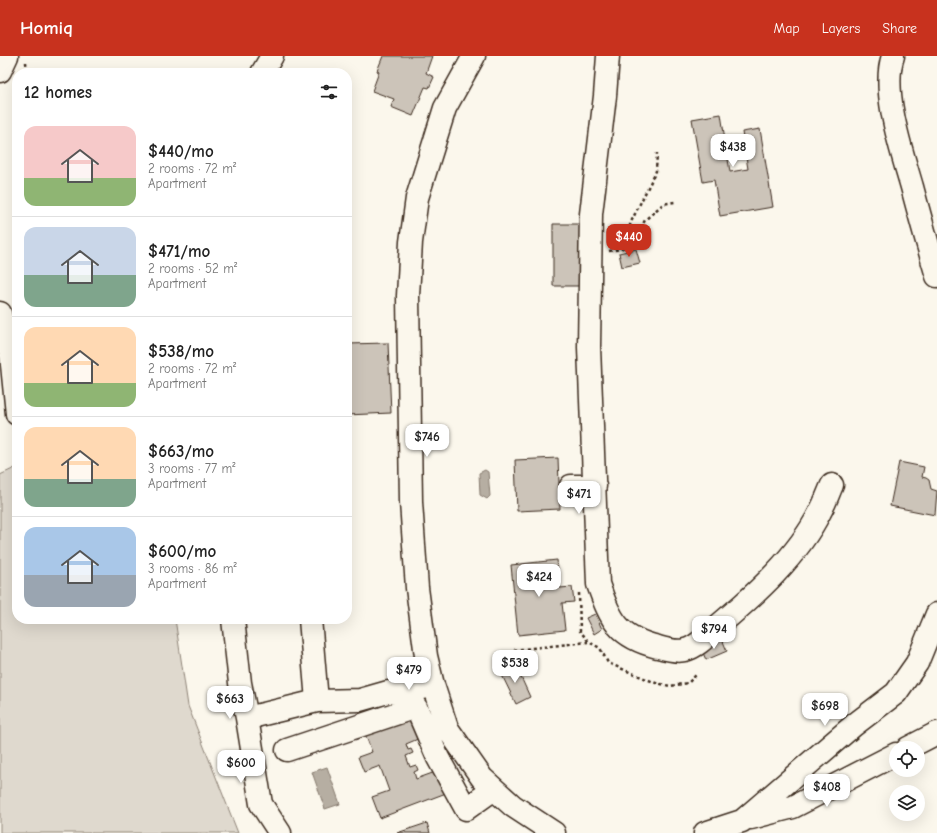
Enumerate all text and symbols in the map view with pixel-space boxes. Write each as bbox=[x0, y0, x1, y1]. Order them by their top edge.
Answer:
text: Homiq bbox=[20, 17, 73, 39]
text: Map bbox=[773, 20, 800, 37]
text: Layers bbox=[822, 20, 860, 37]
text: Share bbox=[882, 20, 917, 37]
icon: filters bbox=[318, 81, 340, 103]
text: 12 homes bbox=[24, 83, 92, 102]
pin: $438 bbox=[709, 134, 757, 168]
text: $438 bbox=[720, 139, 747, 154]
icon: home bbox=[56, 142, 104, 190]
text: $440/mo bbox=[148, 142, 214, 161]
text: 2 rooms · 72 m² bbox=[148, 161, 236, 176]
text: Apartment bbox=[148, 176, 206, 191]
pin: $440 bbox=[605, 224, 653, 258]
text: $440 bbox=[615, 229, 643, 244]
text: $471/mo bbox=[148, 242, 210, 261]
icon: home bbox=[56, 243, 104, 291]
text: 2 rooms · 52 m² bbox=[148, 261, 237, 276]
text: Apartment bbox=[148, 276, 206, 291]
text: $538/mo bbox=[148, 342, 214, 361]
icon: home bbox=[56, 343, 104, 391]
text: 2 rooms · 72 m² bbox=[148, 361, 236, 376]
text: Apartment bbox=[148, 376, 206, 391]
pin: $746 bbox=[403, 424, 451, 458]
text: $746 bbox=[414, 429, 440, 444]
text: $663/mo bbox=[148, 442, 214, 461]
icon: home bbox=[56, 443, 104, 491]
text: 3 rooms · 77 m² bbox=[148, 461, 235, 476]
text: Apartment bbox=[148, 476, 206, 491]
pin: $471 bbox=[555, 481, 603, 515]
text: $471 bbox=[567, 486, 591, 501]
text: $600/mo bbox=[148, 542, 216, 561]
icon: home bbox=[56, 543, 104, 591]
text: 3 rooms · 86 m² bbox=[148, 561, 237, 576]
pin: $424 bbox=[515, 564, 563, 598]
text: $424 bbox=[526, 569, 552, 584]
text: Apartment bbox=[148, 576, 206, 591]
pin: $794 bbox=[690, 616, 738, 650]
text: $794 bbox=[701, 621, 727, 636]
pin: $538 bbox=[491, 650, 539, 684]
text: $538 bbox=[501, 655, 529, 670]
pin: $479 bbox=[385, 657, 433, 691]
text: $479 bbox=[396, 662, 422, 677]
pin: $663 bbox=[206, 686, 254, 720]
text: $663 bbox=[216, 691, 244, 706]
pin: $698 bbox=[801, 693, 849, 727]
text: $698 bbox=[811, 698, 839, 713]
map controls bbox=[889, 741, 925, 821]
button: locate bbox=[889, 741, 925, 777]
pin: $600 bbox=[217, 750, 265, 784]
text: $600 bbox=[226, 755, 256, 770]
pin: $408 bbox=[803, 774, 851, 808]
text: $408 bbox=[813, 779, 841, 794]
button: layers bbox=[889, 785, 925, 821]

